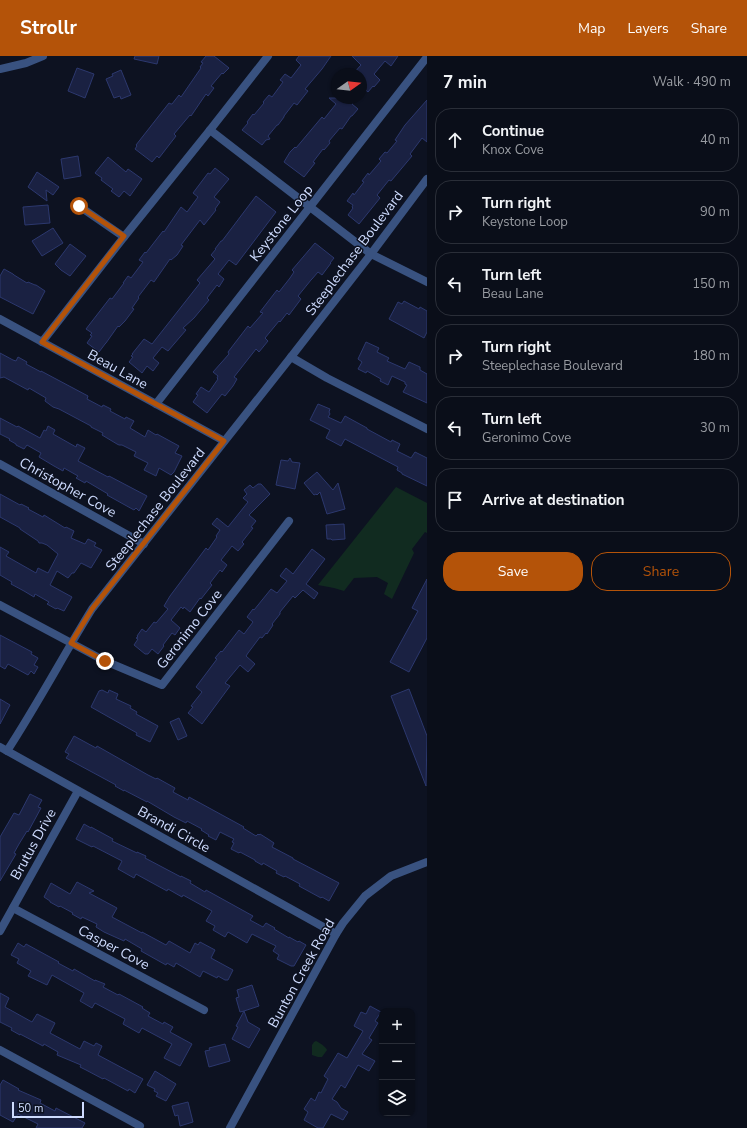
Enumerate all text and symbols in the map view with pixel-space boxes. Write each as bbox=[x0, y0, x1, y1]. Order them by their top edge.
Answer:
text: Strollr bbox=[20, 15, 77, 41]
text: Map bbox=[578, 19, 605, 38]
text: Layers bbox=[627, 19, 669, 38]
text: Share bbox=[691, 19, 727, 38]
north arrow bbox=[331, 68, 367, 104]
text: 7 min bbox=[443, 71, 487, 94]
text: Walk · 490 m bbox=[653, 73, 731, 91]
text: Continue bbox=[482, 121, 544, 141]
icon: ahead bbox=[444, 129, 466, 151]
text: 40 m bbox=[700, 131, 730, 149]
text: Knox Cove bbox=[482, 141, 544, 159]
street label: Keystone Loop bbox=[245, 181, 317, 266]
street label: Steeplechase Boulevard bbox=[301, 187, 408, 320]
text: Turn right bbox=[482, 193, 551, 213]
route start bbox=[70, 197, 88, 215]
icon: right bbox=[444, 201, 466, 223]
text: 90 m bbox=[700, 203, 730, 221]
text: Keystone Loop bbox=[482, 213, 568, 231]
text: Turn left bbox=[482, 265, 541, 285]
icon: left bbox=[444, 273, 466, 295]
text: 150 m bbox=[692, 275, 730, 293]
text: Beau Lane bbox=[482, 285, 543, 303]
text: Turn right bbox=[482, 337, 551, 357]
street label: Beau Lane bbox=[84, 345, 151, 394]
icon: right bbox=[444, 345, 466, 367]
text: 180 m bbox=[692, 347, 730, 365]
text: Steeplechase Boulevard bbox=[482, 357, 623, 375]
text: Turn left bbox=[482, 409, 541, 429]
icon: left bbox=[444, 417, 466, 439]
text: 30 m bbox=[700, 419, 730, 437]
text: Geronimo Cove bbox=[482, 429, 571, 447]
street label: Steeplechase Boulevard bbox=[101, 444, 210, 575]
street label: Christopher Cove bbox=[16, 453, 120, 522]
icon: arrive bbox=[444, 489, 466, 511]
text: Arrive at destination bbox=[482, 490, 625, 510]
button: Save bbox=[443, 552, 583, 591]
button: Share bbox=[591, 552, 731, 591]
street label: Geronimo Cove bbox=[152, 586, 226, 673]
route end bbox=[96, 652, 114, 670]
street label: Brandi Circle bbox=[134, 802, 214, 857]
street label: Brutus Drive bbox=[6, 805, 61, 883]
street label: Bunton Creek Road bbox=[264, 915, 339, 1031]
street label: Casper Cove bbox=[75, 921, 153, 974]
map controls bbox=[379, 1008, 415, 1116]
button: + bbox=[379, 1008, 415, 1044]
button: − bbox=[379, 1044, 415, 1080]
button: layers bbox=[379, 1080, 415, 1116]
scale bar bbox=[12, 1100, 84, 1119]
text: 50 m bbox=[18, 1101, 43, 1116]

